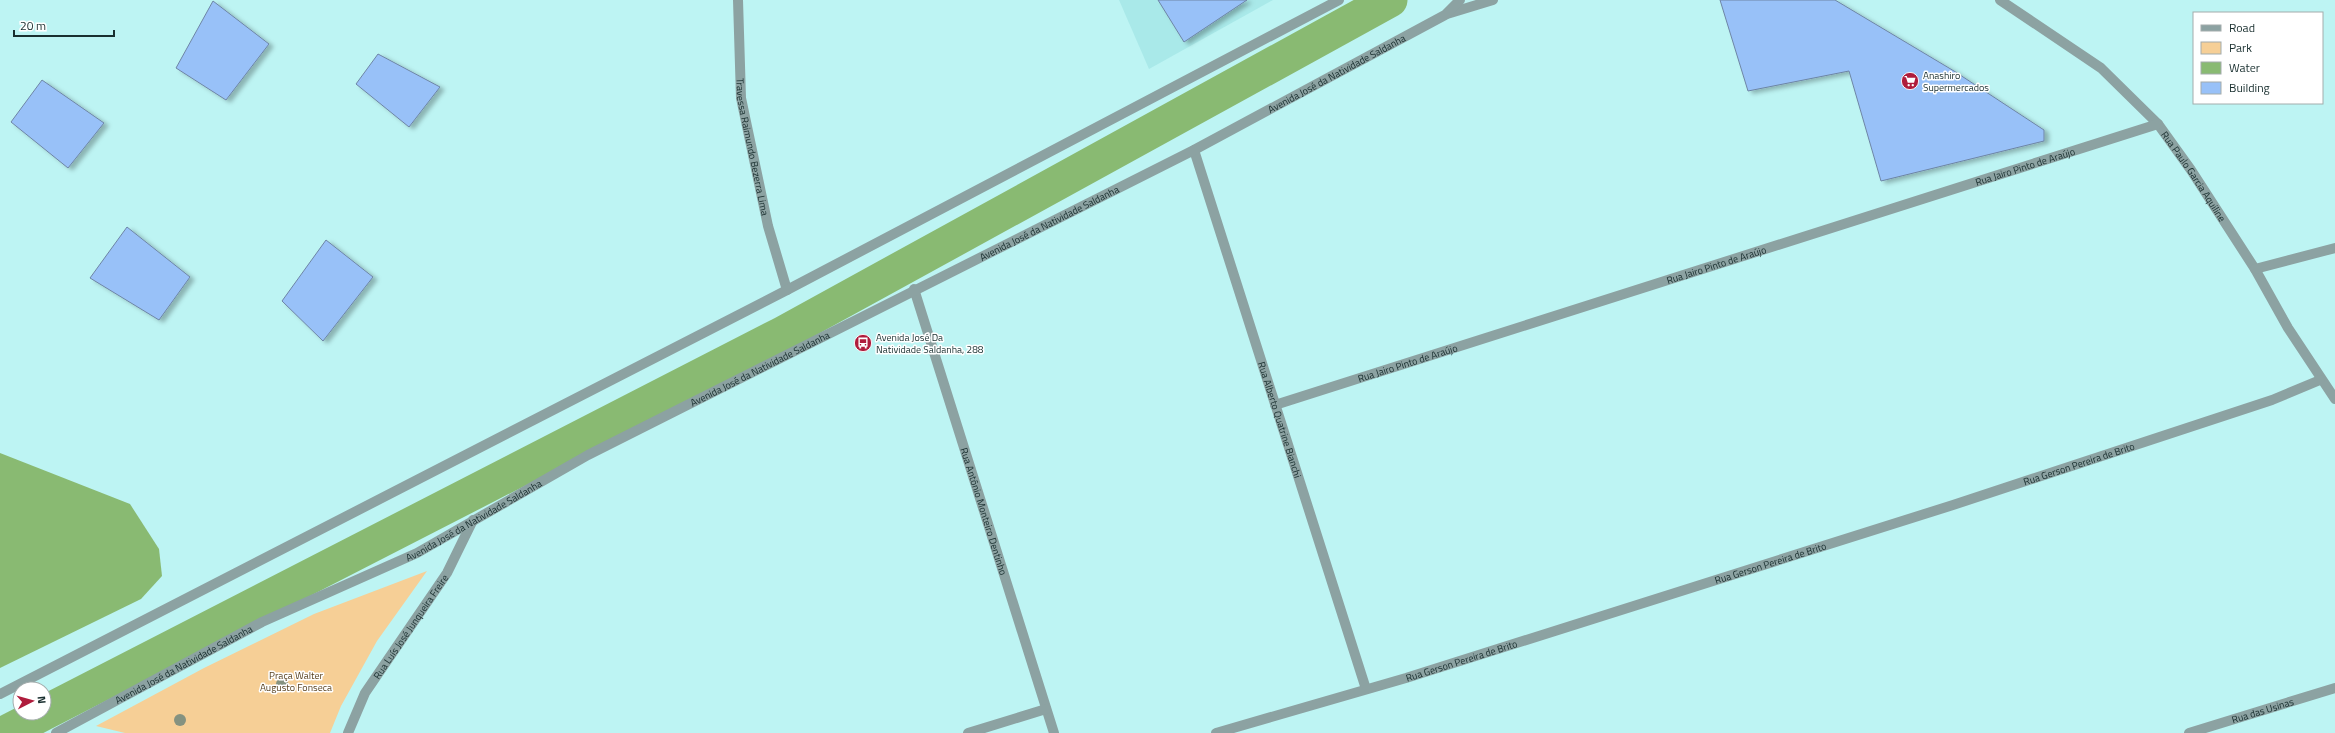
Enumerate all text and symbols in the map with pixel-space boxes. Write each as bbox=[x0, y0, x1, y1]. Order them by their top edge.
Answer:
scale bar bbox=[14, 12, 114, 38]
legend bbox=[2193, 12, 2323, 104]
text: 20 m bbox=[20, 16, 46, 35]
text: Road bbox=[2229, 18, 2255, 37]
street label: Avenida José da Natividade Saldanha bbox=[1265, 31, 1408, 117]
text: Park bbox=[2229, 38, 2252, 57]
text: Water bbox=[2229, 58, 2260, 77]
place label: Anashiro Supermercados bbox=[1923, 68, 1989, 95]
supermarket icon: Anashiro Supermercados bbox=[1900, 71, 1920, 91]
street label: Travessa Raimundo Bezerra Lima bbox=[732, 78, 773, 217]
text: Building bbox=[2229, 78, 2270, 97]
street label: Rua Paulo Garcia Aquiline bbox=[2157, 128, 2229, 225]
street label: Rua Jairo Pinto de Araújo bbox=[1973, 144, 2077, 190]
street label: Avenida José da Natividade Saldanha bbox=[977, 182, 1122, 265]
street label: Rua Jairo Pinto de Araújo bbox=[1665, 242, 1768, 288]
street label: Avenida José da Natividade Saldanha bbox=[688, 328, 832, 410]
place label: Avenida José Da Natividade Saldanha, 288 bbox=[876, 330, 984, 357]
bus stop icon: Avenida José Da Natividade Saldanha, 288 bbox=[853, 333, 873, 353]
street label: Rua Jairo Pinto de Araújo bbox=[1356, 340, 1459, 386]
street label: Rua Alberto Quatrine Bianchi bbox=[1254, 360, 1305, 480]
street label: Rua Gerson Pereira de Brito bbox=[2021, 439, 2137, 489]
street label: Rua Antônio Monteiro Dentinho bbox=[956, 446, 1011, 577]
street label: Avenida José da Natividade Saldanha bbox=[403, 476, 545, 565]
street label: Rua Gerson Pereira de Brito bbox=[1713, 539, 1828, 588]
street label: Rua Luís José Junqueira Freire bbox=[370, 571, 452, 682]
street label: Avenida José da Natividade Saldanha bbox=[112, 621, 255, 708]
street label: Rua Gerson Pereira de Brito bbox=[1404, 636, 1519, 686]
park label: Praça Walter Augusto Fonseca bbox=[260, 668, 332, 695]
north arrow bbox=[12, 681, 52, 721]
street label: Rua das Usinas bbox=[2230, 694, 2296, 727]
text: N bbox=[34, 695, 50, 705]

